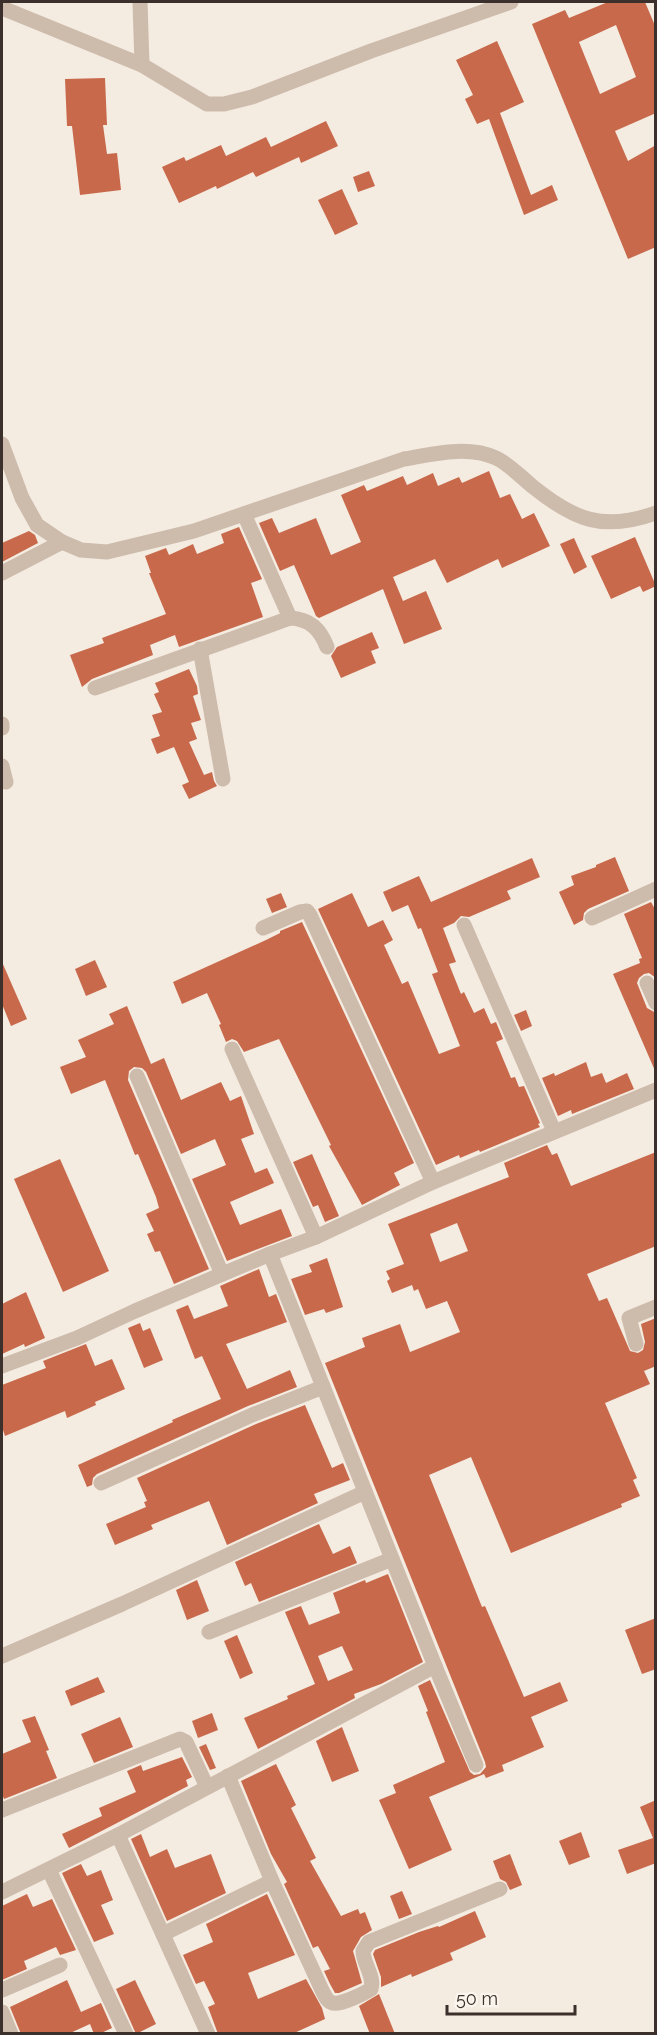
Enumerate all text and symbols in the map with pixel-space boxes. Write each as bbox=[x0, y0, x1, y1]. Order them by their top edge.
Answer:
scale bar bbox=[447, 1978, 574, 2016]
text: 50 m bbox=[456, 1988, 498, 2009]

